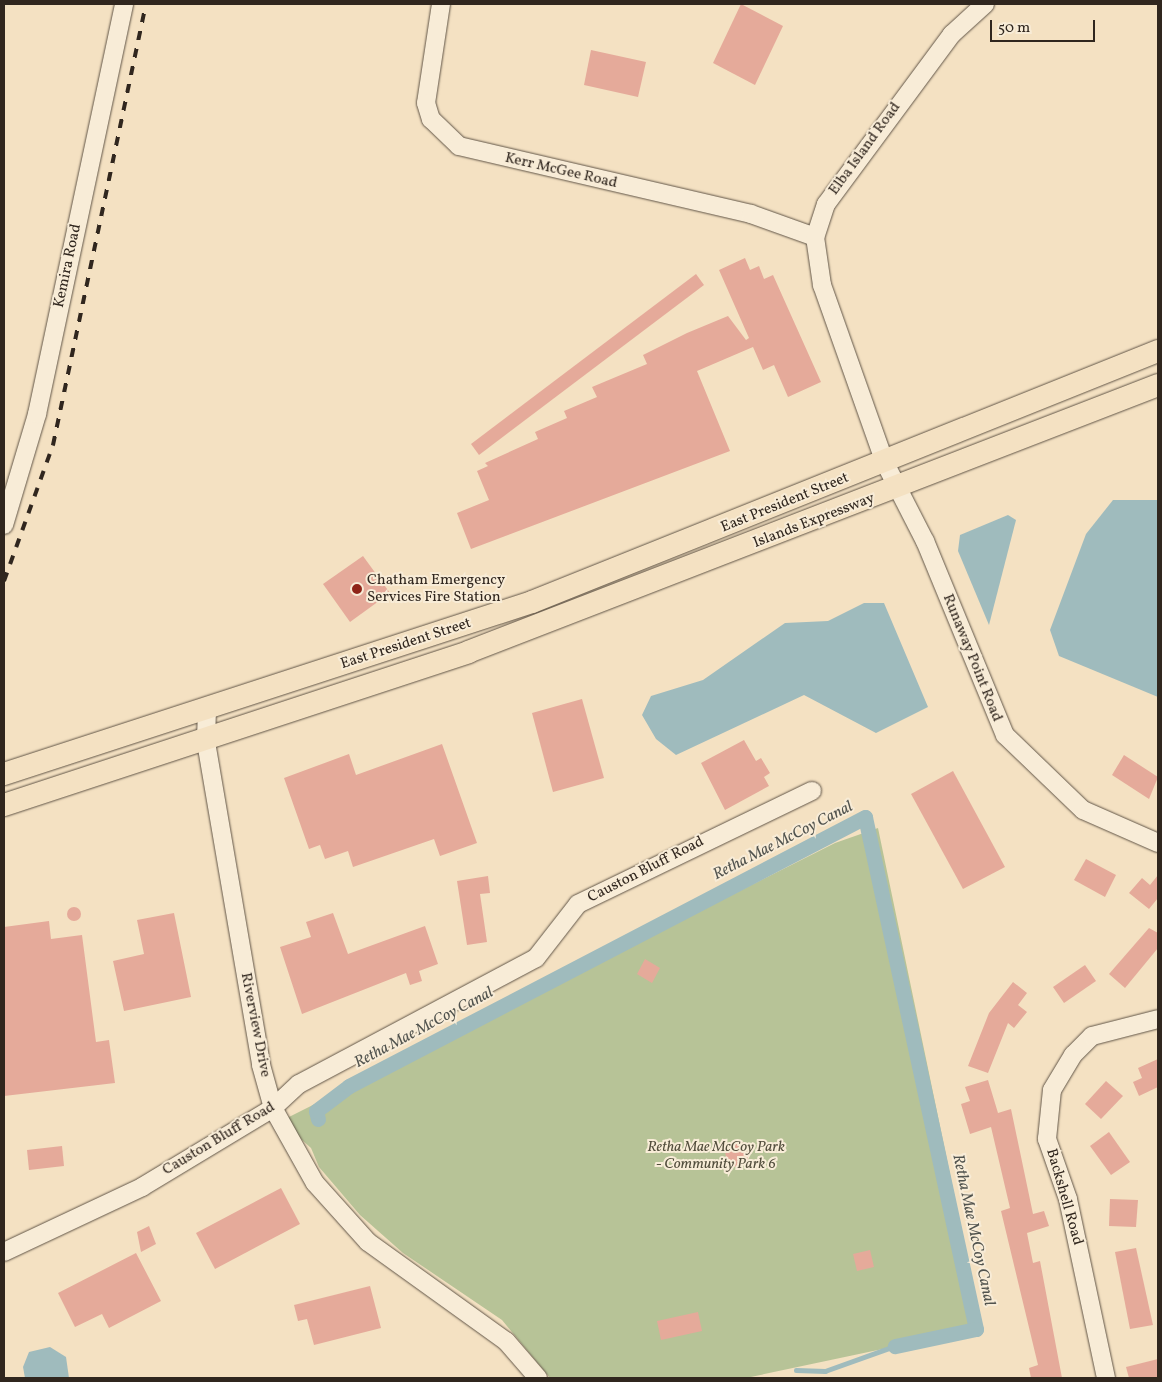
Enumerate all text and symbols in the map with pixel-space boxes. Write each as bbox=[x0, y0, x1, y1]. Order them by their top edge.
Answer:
scale bar bbox=[992, 10, 1097, 42]
text: 50 m bbox=[998, 18, 1030, 39]
street label: Elba Island Road bbox=[825, 99, 905, 199]
street label: Kerr McGee Road bbox=[503, 149, 619, 193]
street label: Kemira Road bbox=[50, 223, 86, 309]
street label: East President Street bbox=[718, 469, 852, 537]
street label: Islands Expressway bbox=[751, 490, 877, 552]
place label: Chatham Emergency Services Fire Station bbox=[367, 571, 505, 606]
marker: Chatham Emergency Services Fire Station bbox=[351, 583, 363, 595]
street label: Runaway Point Road bbox=[938, 591, 1006, 725]
street label: East President Street bbox=[338, 614, 474, 674]
water label: Retha Mae McCoy Canal bbox=[710, 797, 856, 885]
street label: Causton Bluff Road bbox=[586, 833, 706, 907]
street label: Riverview Drive bbox=[236, 971, 274, 1079]
water label: Retha Mae McCoy Canal bbox=[351, 983, 497, 1073]
street label: Causton Bluff Road bbox=[160, 1099, 278, 1179]
park label: Retha Mae McCoy Park - Community Park 6 bbox=[647, 1138, 785, 1173]
street label: Backshell Road bbox=[1042, 1147, 1086, 1247]
water label: Retha Mae McCoy Canal bbox=[948, 1152, 998, 1308]

